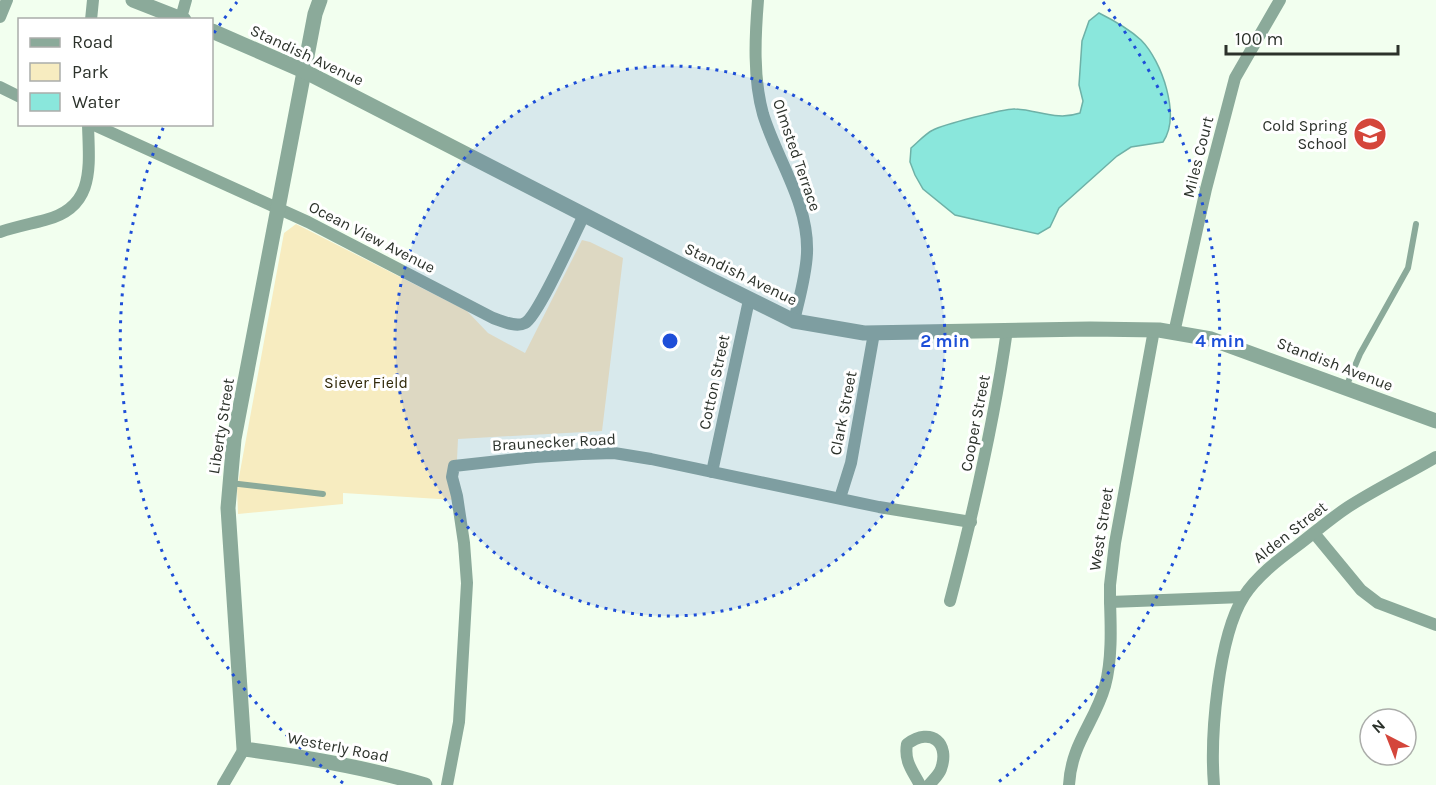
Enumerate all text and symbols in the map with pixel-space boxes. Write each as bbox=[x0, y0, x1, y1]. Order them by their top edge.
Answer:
legend bbox=[18, 18, 213, 126]
scale bar bbox=[1226, 18, 1398, 56]
street label: Standish Avenue bbox=[247, 20, 367, 90]
text: 100 m bbox=[1235, 28, 1283, 50]
text: Road bbox=[72, 31, 113, 53]
text: Park bbox=[72, 61, 109, 83]
text: Water bbox=[72, 91, 120, 113]
street label: Olmsted Terrace bbox=[769, 96, 825, 214]
street label: Miles Court bbox=[1179, 114, 1217, 200]
place label: Cold Spring School bbox=[1262, 116, 1347, 153]
school or university icon: Cold Spring School bbox=[1352, 116, 1388, 152]
street label: Ocean View Avenue bbox=[306, 197, 438, 277]
street label: Standish Avenue bbox=[682, 239, 800, 309]
text: 2 min bbox=[920, 330, 970, 352]
text: 4 min bbox=[1195, 330, 1245, 352]
centre of rings bbox=[660, 331, 680, 351]
street label: Cotton Street bbox=[695, 333, 733, 431]
street label: Standish Avenue bbox=[1274, 333, 1396, 395]
street label: Clark Street bbox=[826, 369, 860, 457]
park label: Siever Field bbox=[324, 373, 408, 392]
street label: Cooper Street bbox=[956, 373, 994, 473]
street label: Liberty Street bbox=[204, 377, 238, 475]
street label: Braunecker Road bbox=[492, 429, 616, 455]
street label: West Street bbox=[1085, 486, 1117, 572]
street label: Alden Street bbox=[1249, 497, 1331, 567]
north arrow bbox=[1358, 707, 1418, 767]
text: N bbox=[1368, 715, 1389, 737]
street label: Westerly Road bbox=[286, 728, 390, 766]

